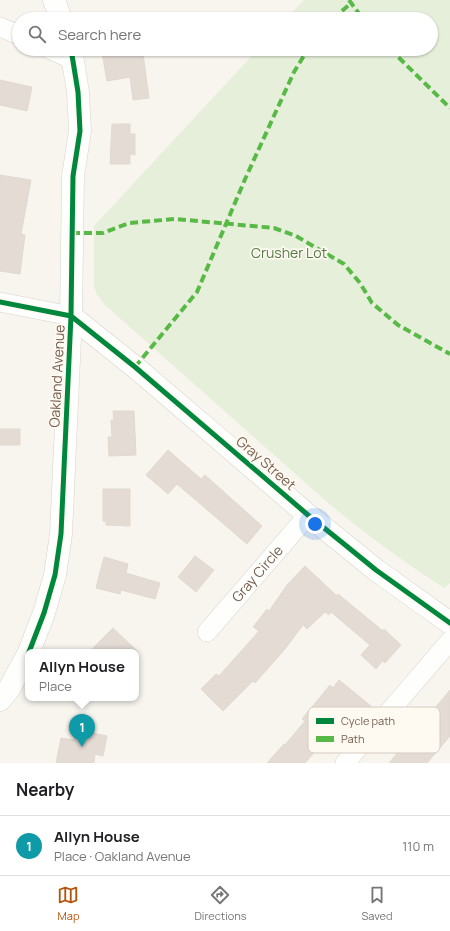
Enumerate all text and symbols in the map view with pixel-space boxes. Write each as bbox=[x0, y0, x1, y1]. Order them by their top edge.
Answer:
search box bbox=[12, 12, 438, 56]
icon: search bbox=[26, 23, 48, 45]
text: Search here bbox=[58, 24, 141, 45]
park label: Crusher Lot bbox=[251, 243, 327, 262]
street label: Oakland Avenue bbox=[44, 324, 69, 428]
street label: Gray Street bbox=[232, 431, 301, 494]
your location bbox=[305, 514, 325, 534]
street label: Gray Circle bbox=[227, 541, 287, 606]
popup bbox=[25, 649, 139, 701]
text: Allyn House bbox=[39, 656, 125, 677]
text: Place bbox=[39, 677, 72, 695]
legend bbox=[308, 707, 440, 753]
text: Cycle path bbox=[341, 713, 395, 728]
pin: 1 bbox=[69, 714, 95, 747]
text: Path bbox=[341, 731, 364, 746]
text: Nearby bbox=[16, 778, 74, 801]
text: Allyn House bbox=[54, 826, 140, 847]
text: 1 bbox=[26, 837, 32, 855]
text: 110 m bbox=[402, 837, 434, 855]
text: Place · Oakland Avenue bbox=[54, 847, 191, 865]
tab: Map bbox=[57, 884, 79, 923]
tab: Directions bbox=[194, 884, 247, 923]
tab: Saved bbox=[362, 884, 393, 923]

